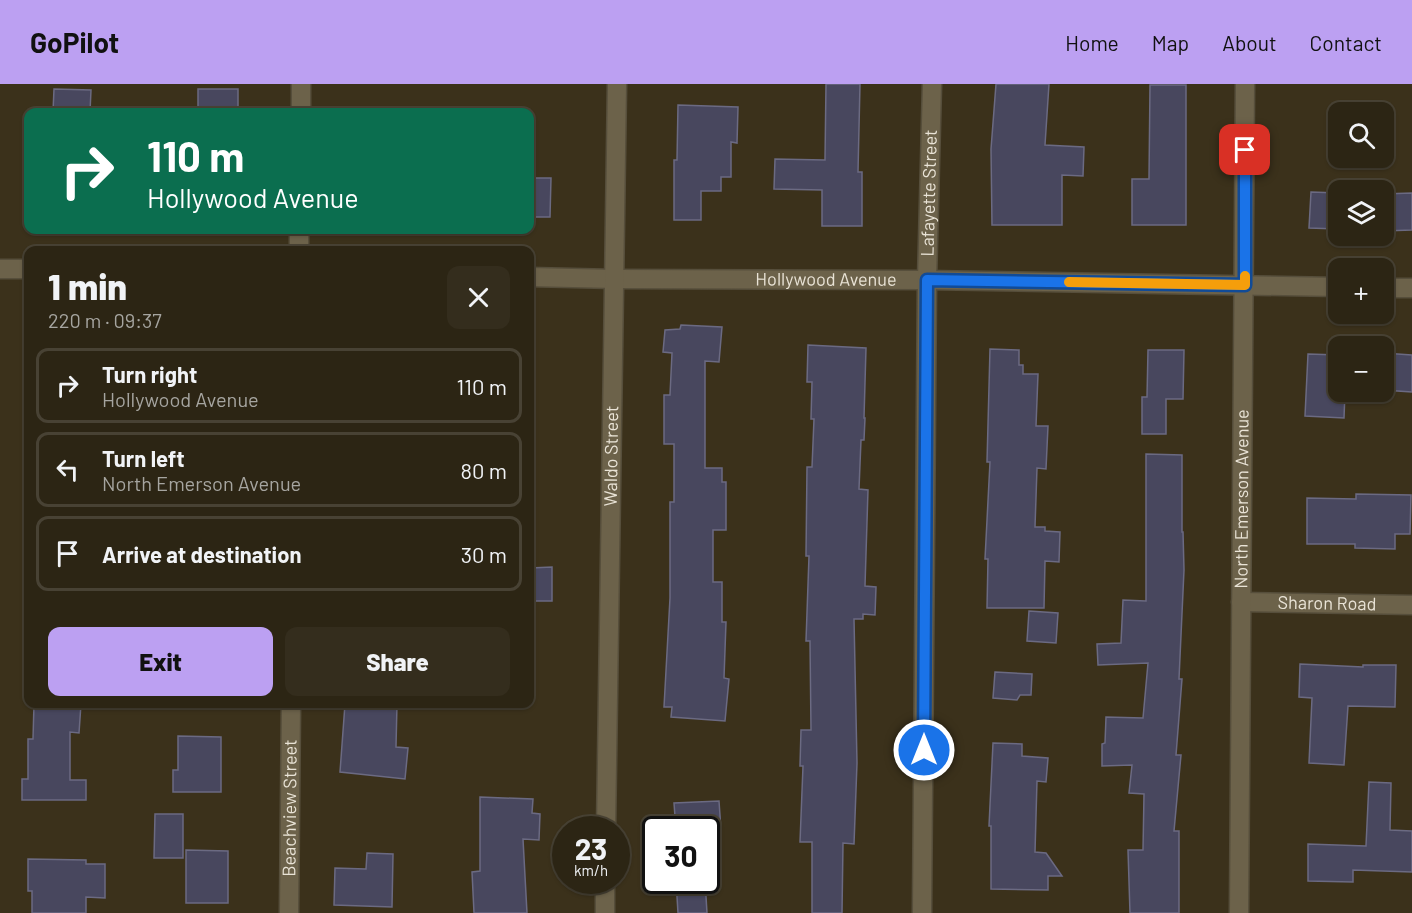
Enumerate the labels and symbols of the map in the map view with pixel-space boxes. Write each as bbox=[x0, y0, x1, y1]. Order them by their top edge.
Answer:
pin bbox=[1219, 124, 1270, 175]
street label: Lafayette Street bbox=[916, 129, 941, 257]
street label: Hollywood Avenue bbox=[755, 267, 897, 290]
street label: Waldo Street bbox=[599, 406, 622, 507]
street label: North Emerson Avenue bbox=[1229, 409, 1253, 589]
street label: Sharon Road bbox=[1277, 591, 1377, 614]
position arrow bbox=[892, 718, 956, 782]
street label: Beachview Street bbox=[277, 739, 301, 877]
speed limit sign: 30 bbox=[642, 816, 720, 894]

